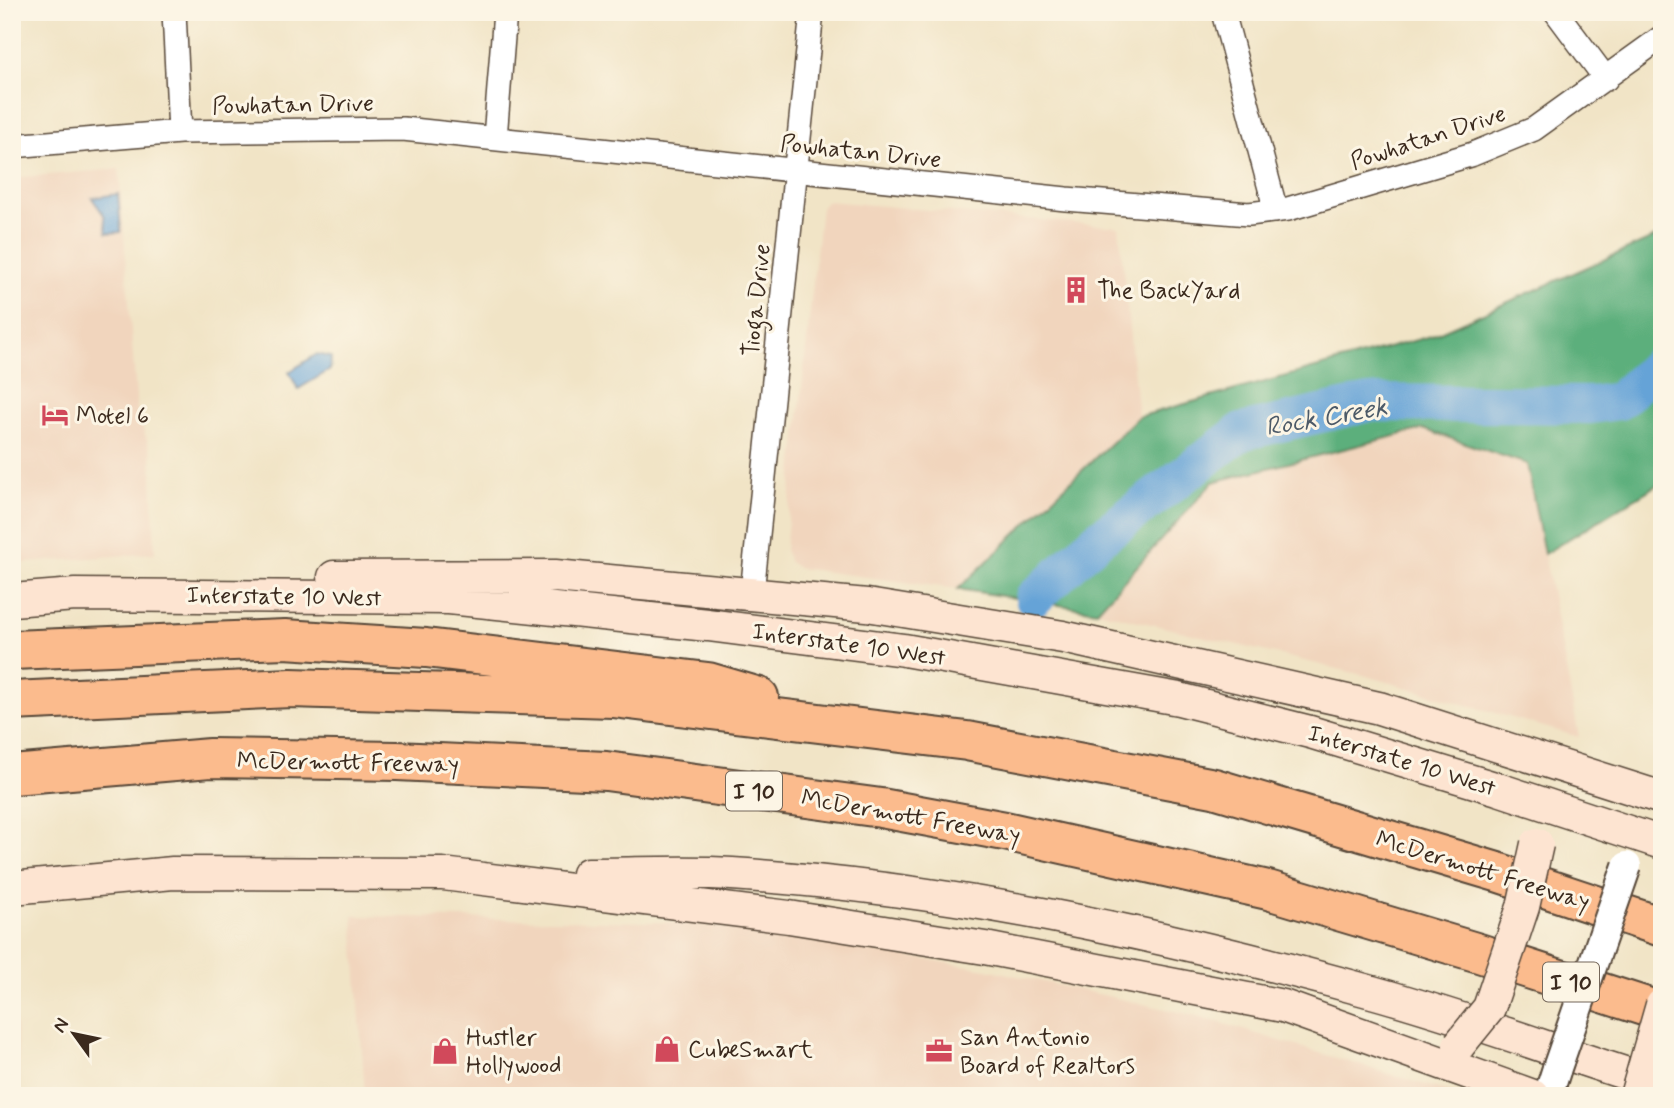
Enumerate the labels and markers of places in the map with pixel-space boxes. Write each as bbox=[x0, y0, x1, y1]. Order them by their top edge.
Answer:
building icon: The BackYard bbox=[1061, 275, 1091, 305]
place label: The BackYard bbox=[1097, 276, 1240, 307]
hotel icon: Motel 6 bbox=[40, 400, 70, 430]
place label: Motel 6 bbox=[76, 401, 149, 432]
place label: Hustler Hollywood bbox=[466, 1023, 561, 1082]
place label: San Antonio Board of Realtors bbox=[960, 1023, 1135, 1082]
shop icon: CubeSmart bbox=[652, 1034, 682, 1064]
place label: CubeSmart bbox=[688, 1035, 813, 1066]
shop icon: Hustler Hollywood bbox=[430, 1036, 460, 1066]
office icon: San Antonio Board of Realtors bbox=[924, 1036, 954, 1066]

